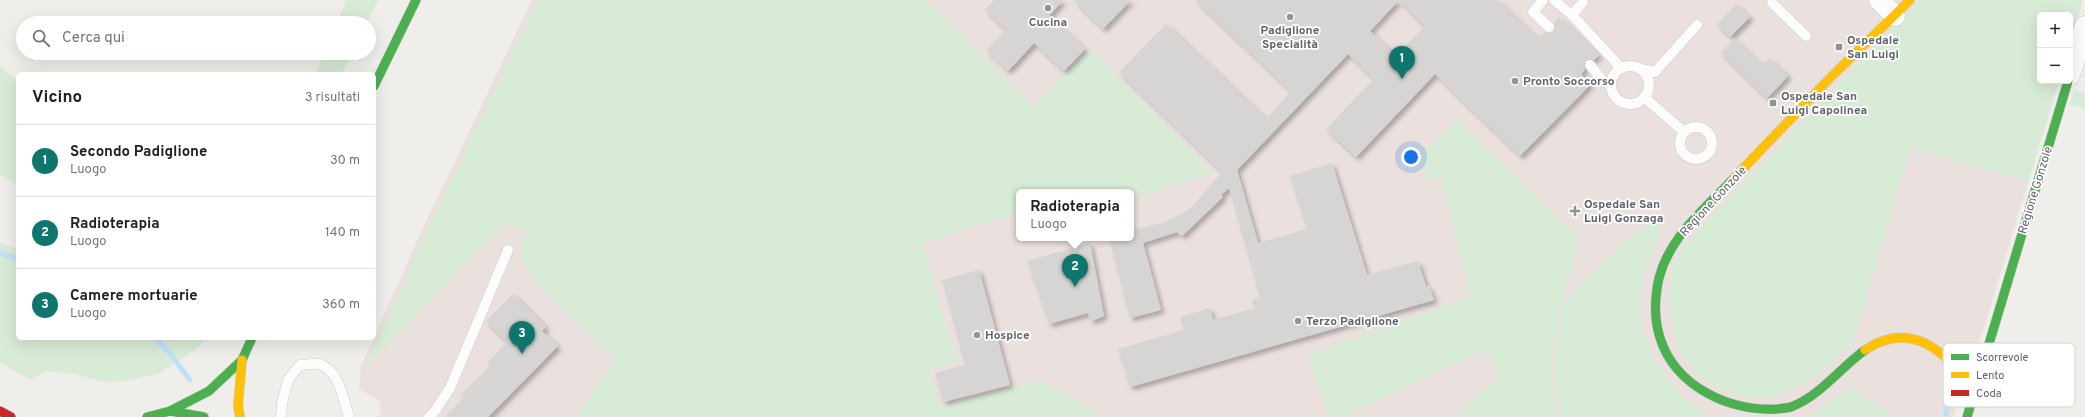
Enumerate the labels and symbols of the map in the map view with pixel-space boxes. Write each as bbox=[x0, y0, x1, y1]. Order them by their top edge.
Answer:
marker: Cucina bbox=[1043, 3, 1053, 13]
marker: Padiglione Specialità bbox=[1285, 12, 1295, 22]
place label: Cucina bbox=[1029, 15, 1067, 31]
place label: Padiglione Specialità bbox=[1261, 23, 1320, 53]
place label: Ospedale San Luigi bbox=[1847, 33, 1899, 63]
marker: Ospedale San Luigi bbox=[1834, 42, 1844, 52]
pin: 1 bbox=[1389, 46, 1415, 79]
place label: Pronto Soccorso bbox=[1523, 74, 1615, 90]
marker: Pronto Soccorso bbox=[1510, 76, 1520, 86]
place label: Ospedale San Luigi Capolinea bbox=[1781, 89, 1867, 119]
marker: Ospedale San Luigi Capolinea bbox=[1768, 98, 1778, 108]
street label: Regione Gonzole bbox=[2015, 144, 2057, 236]
your location bbox=[1401, 147, 1421, 167]
street label: Regione Gonzole bbox=[1677, 163, 1751, 240]
place label: Ospedale San Luigi Gonzaga bbox=[1584, 197, 1663, 227]
marker: Ospedale San Luigi Gonzaga bbox=[1569, 205, 1581, 217]
pin: 2 bbox=[1062, 254, 1088, 287]
place label: Terzo Padiglione bbox=[1306, 314, 1399, 330]
marker: Terzo Padiglione bbox=[1293, 316, 1303, 326]
pin: 3 bbox=[509, 321, 535, 354]
place label: Hospice bbox=[985, 328, 1030, 344]
marker: Hospice bbox=[972, 330, 982, 340]
legend bbox=[1943, 343, 2075, 407]
text: Scorrevole bbox=[1976, 351, 2029, 365]
text: Lento bbox=[1976, 369, 2004, 383]
text: Coda bbox=[1976, 387, 2002, 401]

